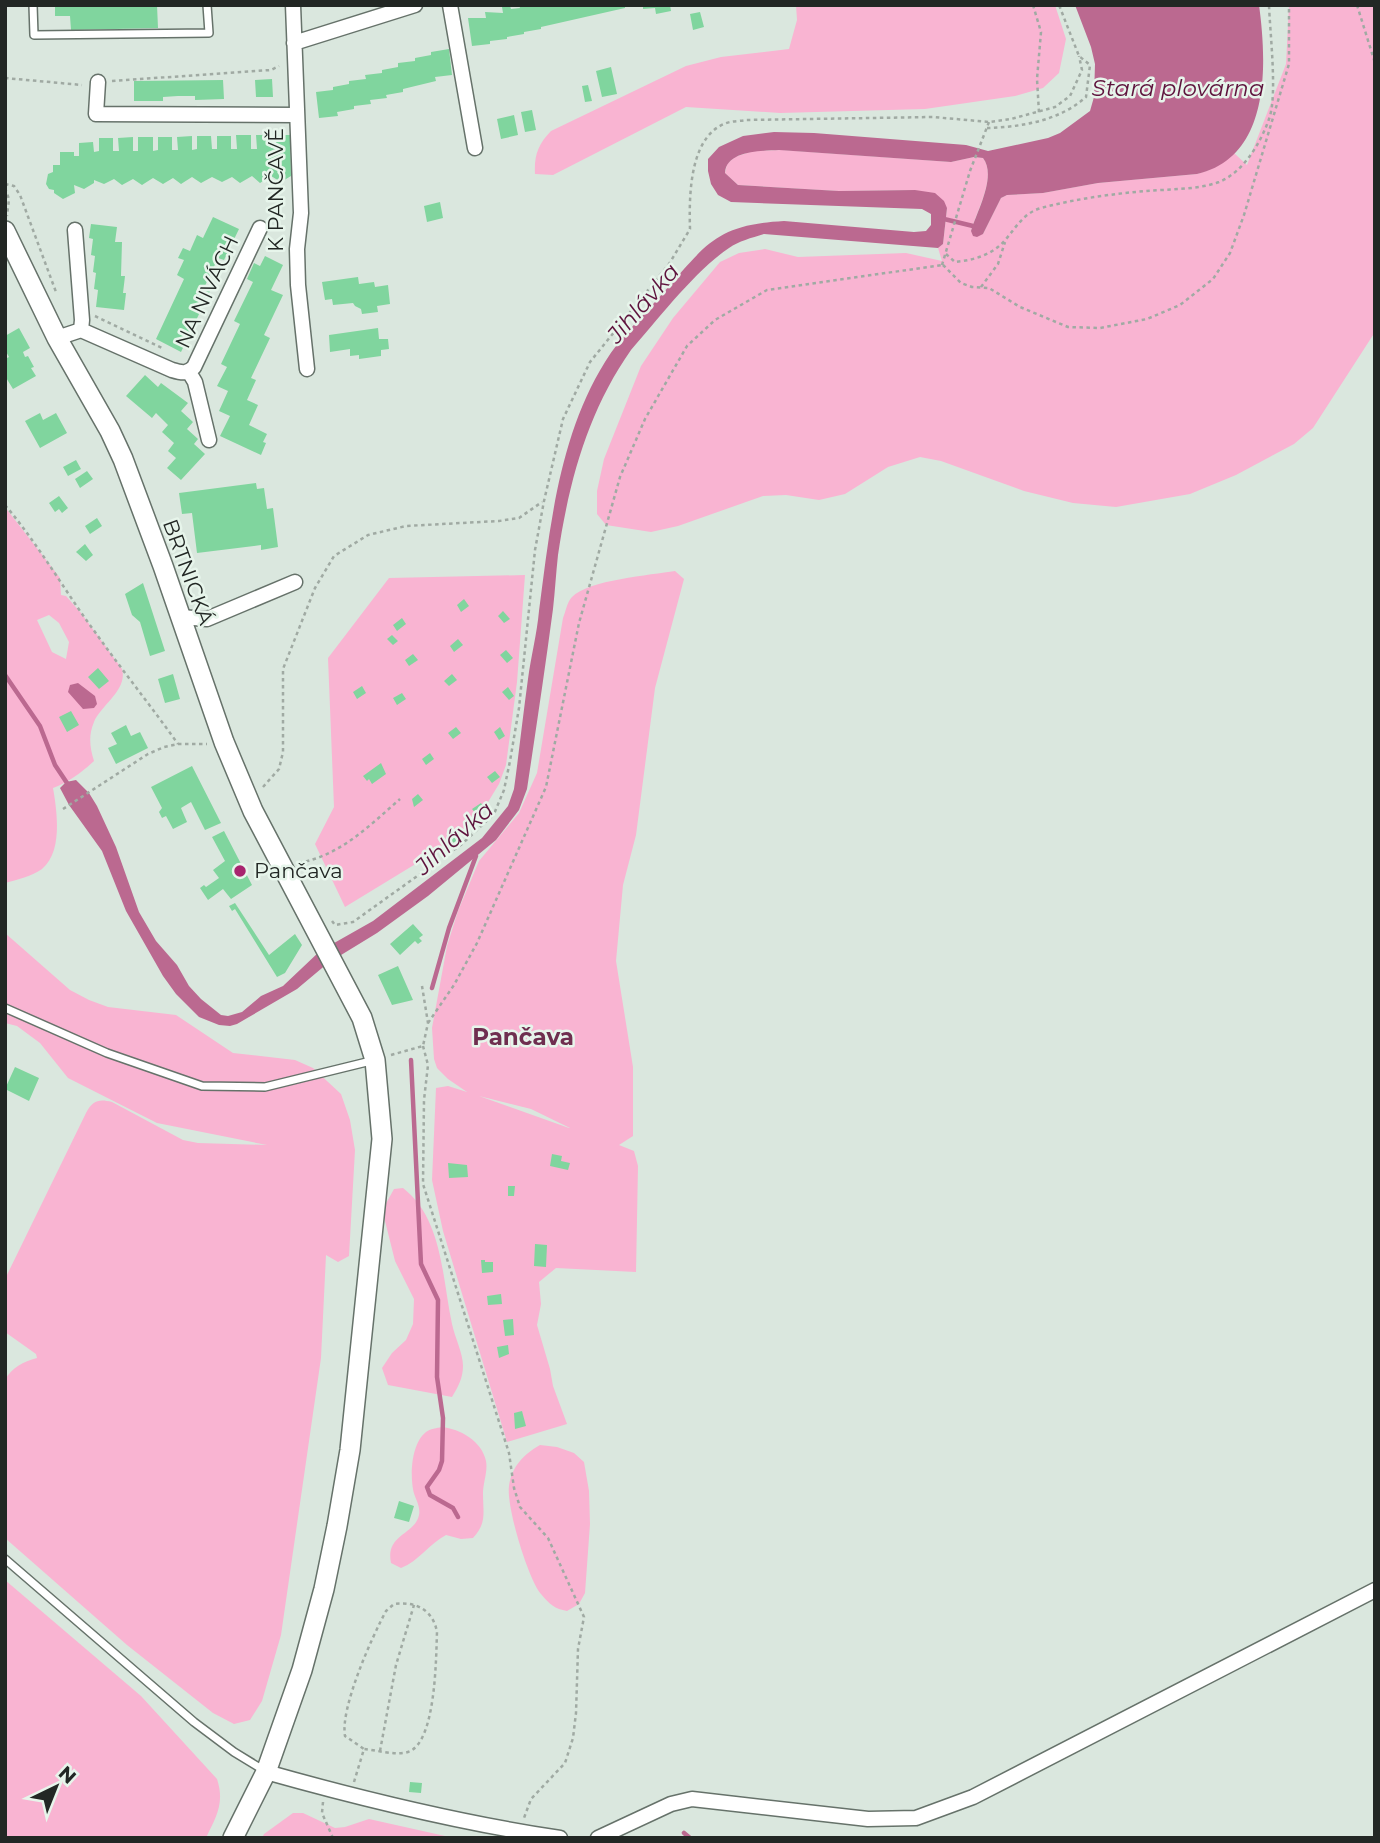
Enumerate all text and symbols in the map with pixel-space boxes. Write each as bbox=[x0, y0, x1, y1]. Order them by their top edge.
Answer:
water label: Stará plovárna bbox=[1092, 74, 1264, 102]
street label: K PANČAVĚ bbox=[263, 128, 288, 252]
street label: NA NIVÁCH bbox=[170, 231, 244, 352]
water label: Jihlávka bbox=[600, 258, 685, 349]
street label: BRTNICKÁ bbox=[158, 516, 219, 629]
water label: Jihlávka bbox=[408, 795, 499, 881]
place label: Pančava bbox=[254, 858, 343, 883]
marker: Pančava bbox=[232, 863, 248, 879]
district label: Pančava bbox=[472, 1023, 574, 1051]
north arrow bbox=[21, 1752, 91, 1822]
text: N bbox=[54, 1761, 81, 1789]

